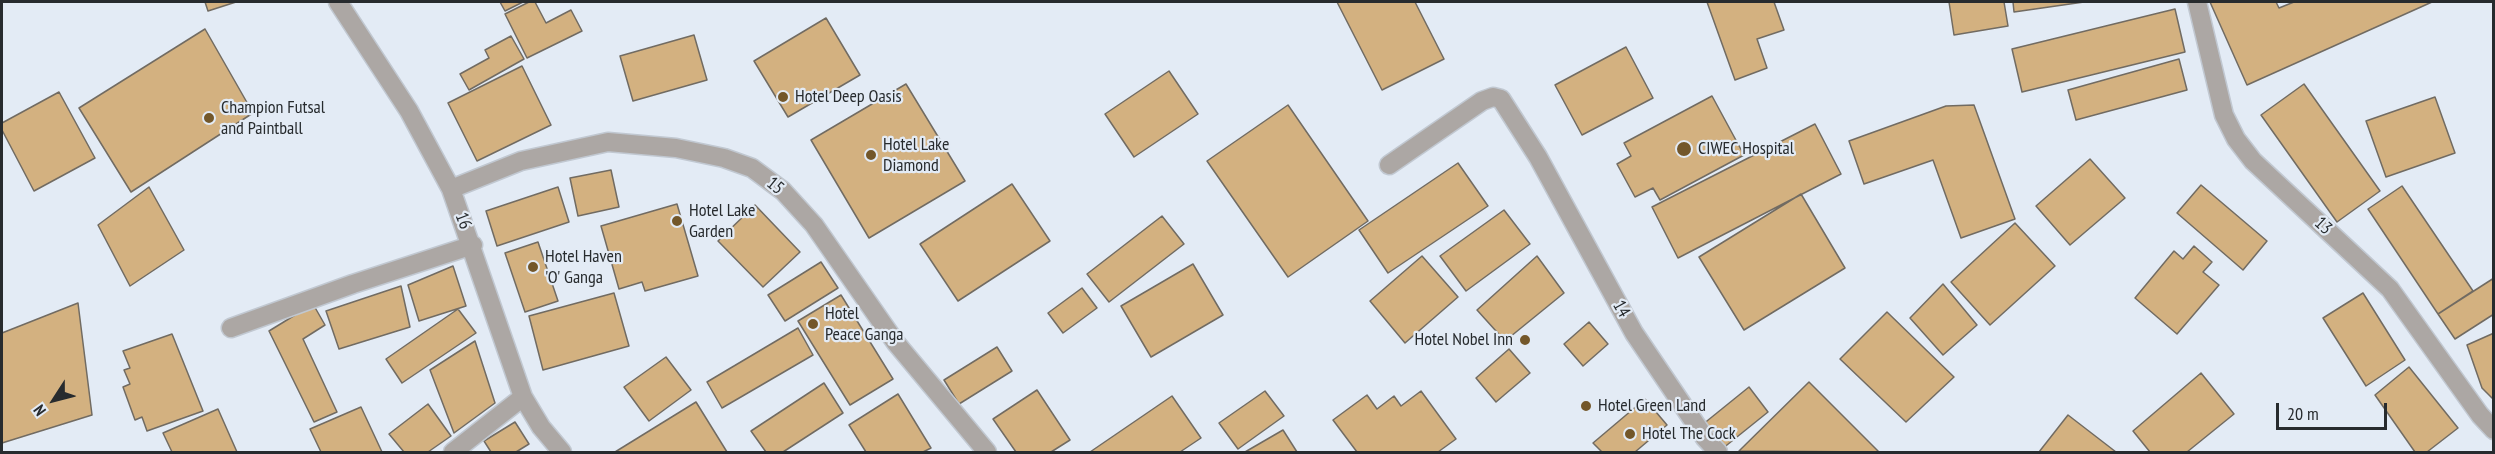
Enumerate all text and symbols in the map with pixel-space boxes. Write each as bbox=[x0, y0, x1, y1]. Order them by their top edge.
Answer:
place label: Hotel Deep Oasis bbox=[795, 86, 902, 108]
marker: Hotel Deep Oasis bbox=[776, 90, 790, 104]
place label: Champion Futsal and Paintball bbox=[221, 97, 325, 140]
marker: Champion Futsal and Paintball bbox=[202, 111, 216, 125]
place label: Hotel Lake Diamond bbox=[883, 134, 949, 176]
place label: CIWEC Hospital bbox=[1698, 138, 1794, 160]
marker: CIWEC Hospital bbox=[1675, 140, 1693, 158]
marker: Hotel Lake Diamond bbox=[864, 148, 878, 162]
street label: 15 bbox=[762, 173, 788, 199]
place label: Hotel Lake Garden bbox=[689, 200, 755, 242]
street label: 16 bbox=[450, 210, 476, 232]
street label: 13 bbox=[2310, 213, 2336, 239]
marker: Hotel Lake Garden bbox=[670, 214, 684, 228]
place label: Hotel Haven 'O' Ganga bbox=[545, 246, 622, 288]
marker: Hotel Haven 'O' Ganga bbox=[526, 260, 540, 274]
street label: 14 bbox=[1608, 297, 1634, 321]
place label: Hotel Peace Ganga bbox=[825, 303, 904, 346]
marker: Hotel Peace Ganga bbox=[806, 317, 820, 331]
place label: Hotel Nobel Inn bbox=[1415, 329, 1513, 351]
marker: Hotel Nobel Inn bbox=[1518, 333, 1532, 347]
north arrow bbox=[24, 370, 84, 430]
scale bar bbox=[2279, 391, 2390, 429]
place label: Hotel Green Land bbox=[1598, 395, 1706, 417]
marker: Hotel Green Land bbox=[1579, 399, 1593, 413]
text: N bbox=[29, 401, 50, 420]
text: 20 m bbox=[2287, 402, 2319, 425]
place label: Hotel The Cock bbox=[1642, 423, 1736, 445]
marker: Hotel The Cock bbox=[1623, 427, 1637, 441]

